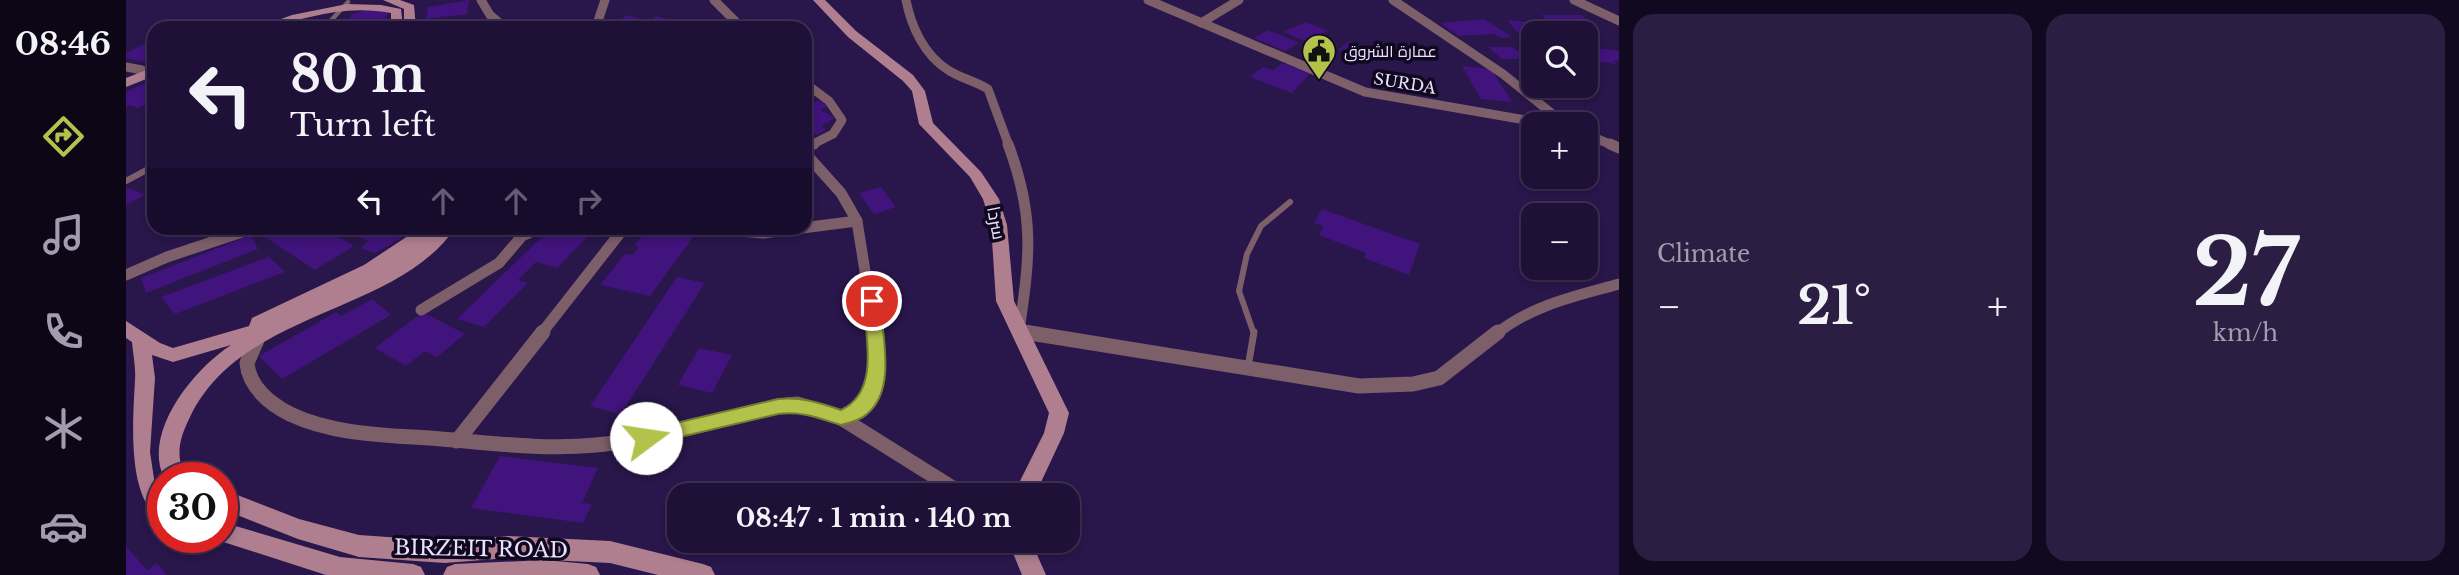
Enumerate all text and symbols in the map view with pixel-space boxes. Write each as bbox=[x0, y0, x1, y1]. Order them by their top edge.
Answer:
map controls bbox=[1521, 21, 1598, 280]
button: search bbox=[1521, 21, 1598, 98]
text: 08:46 bbox=[15, 24, 111, 64]
public building icon: عمارة الشروق bbox=[1300, 32, 1338, 81]
place label: عمارة الشروق bbox=[1344, 41, 1437, 62]
text: 80 m bbox=[290, 44, 425, 105]
icon: left bbox=[175, 49, 266, 140]
street label: SURDA bbox=[1372, 68, 1438, 98]
text: Turn left bbox=[290, 105, 436, 145]
icon: directions bbox=[39, 112, 88, 161]
button: + bbox=[1521, 112, 1598, 189]
icon: left bbox=[351, 182, 389, 220]
icon: ahead bbox=[424, 182, 462, 220]
icon: ahead bbox=[497, 182, 535, 220]
icon: right bbox=[570, 182, 608, 220]
button: − bbox=[1521, 203, 1598, 280]
street label: سردا bbox=[982, 204, 1010, 242]
icon: music bbox=[39, 210, 88, 259]
text: 27 bbox=[2192, 217, 2299, 330]
text: Climate bbox=[1657, 240, 1750, 268]
pin bbox=[842, 271, 902, 331]
text: 21° bbox=[1797, 274, 1871, 338]
icon: arrive bbox=[853, 282, 891, 320]
text: − bbox=[1657, 283, 1681, 330]
text: + bbox=[1987, 283, 2008, 330]
icon: phone bbox=[39, 307, 88, 356]
text: km/h bbox=[2213, 319, 2278, 347]
position arrow bbox=[609, 401, 683, 475]
icon: climate bbox=[39, 404, 88, 453]
speed limit sign: 30 bbox=[147, 462, 238, 553]
icon: car bbox=[39, 502, 88, 551]
text: 08:47 · 1 min · 140 m bbox=[736, 502, 1011, 534]
street label: BIRZEIT ROAD bbox=[394, 534, 568, 564]

